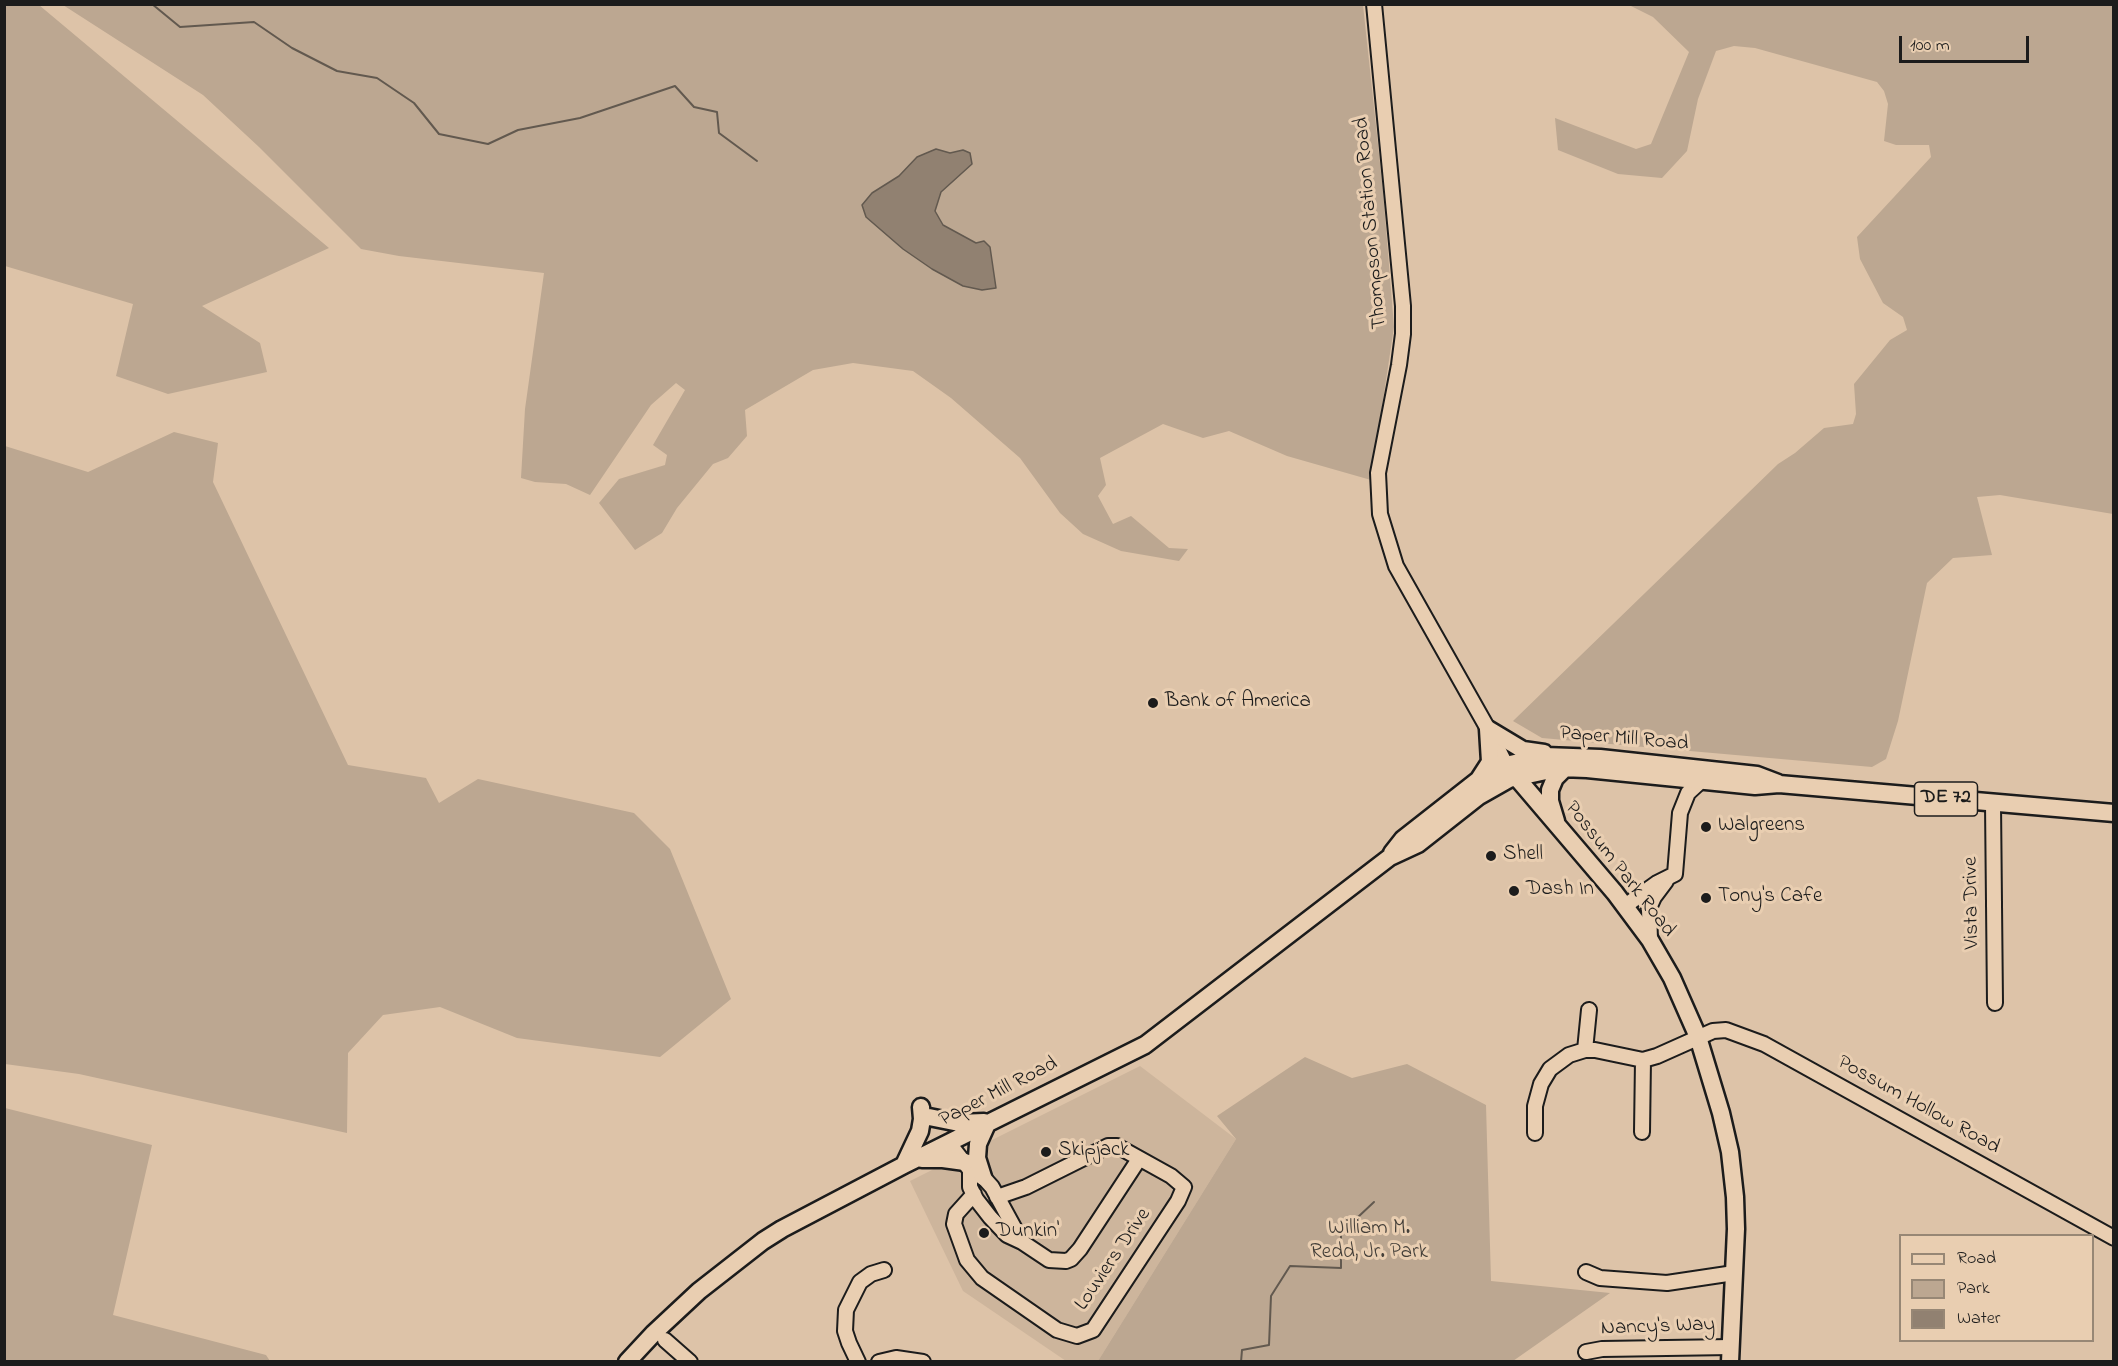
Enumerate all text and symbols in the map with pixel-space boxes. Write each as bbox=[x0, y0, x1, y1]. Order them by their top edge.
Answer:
scale bar bbox=[1902, 24, 2032, 62]
text: 100 m bbox=[1910, 33, 1950, 59]
street label: Thompson Station Road bbox=[1350, 116, 1394, 330]
place label: Bank of America bbox=[1165, 690, 1311, 716]
marker: Bank of America bbox=[1146, 696, 1160, 710]
street label: Paper Mill Road bbox=[1558, 722, 1690, 758]
road number: DE 72 bbox=[1914, 782, 1978, 816]
street label: Possum Park Road bbox=[1558, 797, 1680, 943]
place label: Walgreens bbox=[1718, 814, 1805, 840]
marker: Walgreens bbox=[1699, 820, 1713, 834]
place label: Shell bbox=[1503, 843, 1543, 869]
marker: Shell bbox=[1484, 849, 1498, 863]
street label: Vista Drive bbox=[1960, 856, 1986, 950]
place label: Dash In bbox=[1526, 878, 1594, 904]
marker: Dash In bbox=[1507, 884, 1521, 898]
place label: Tony's Cafe bbox=[1718, 885, 1822, 911]
marker: Tony's Cafe bbox=[1699, 891, 1713, 905]
street label: Possum Hollow Road bbox=[1832, 1051, 2004, 1161]
street label: Paper Mill Road bbox=[936, 1052, 1062, 1134]
place label: Skipjack bbox=[1058, 1139, 1130, 1165]
marker: Skipjack bbox=[1039, 1145, 1053, 1159]
street label: Louviers Drive bbox=[1070, 1204, 1158, 1316]
park label: William M. Redd, Jr. Park bbox=[1310, 1217, 1428, 1267]
place label: Dunkin' bbox=[996, 1220, 1059, 1246]
marker: Dunkin' bbox=[977, 1226, 991, 1240]
legend bbox=[1899, 1234, 2094, 1342]
text: Road bbox=[1957, 1246, 1996, 1272]
text: Park bbox=[1957, 1276, 1990, 1302]
text: Water bbox=[1957, 1306, 2000, 1332]
street label: Nancy's Way bbox=[1600, 1313, 1716, 1343]

